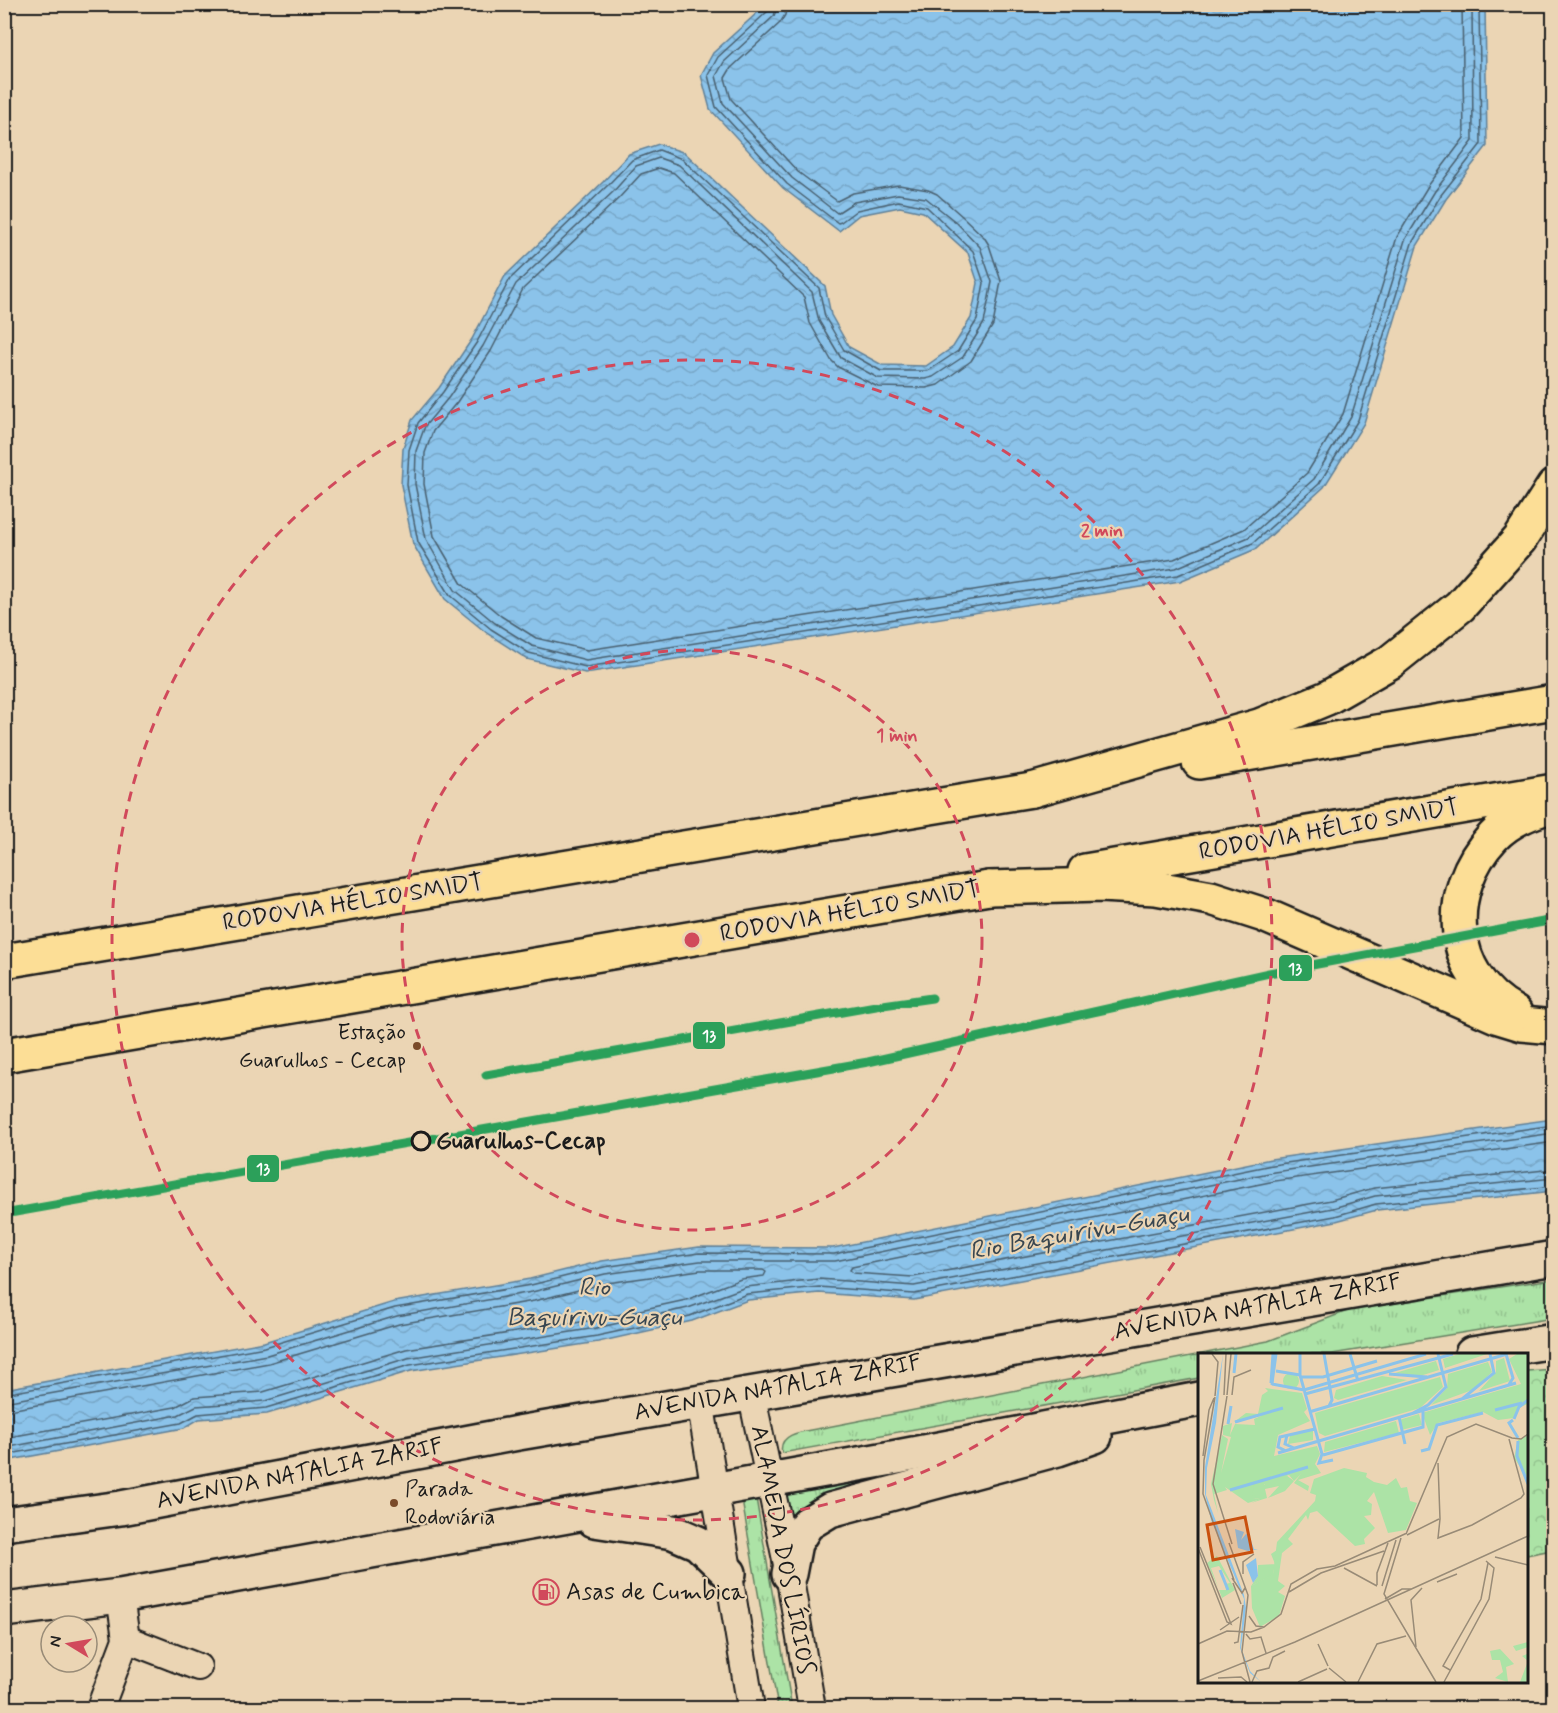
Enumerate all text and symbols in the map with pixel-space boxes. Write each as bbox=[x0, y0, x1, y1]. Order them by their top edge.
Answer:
text: 2 min bbox=[1081, 519, 1123, 543]
text: 1 min bbox=[876, 724, 918, 748]
street label: RODOVIA HÉLIO SMIDT bbox=[1196, 790, 1461, 868]
street label: RODOVIA HÉLIO SMIDT bbox=[220, 865, 485, 939]
street label: RODOVIA HÉLIO SMIDT bbox=[717, 872, 982, 950]
centre of rings bbox=[682, 930, 702, 950]
line badge: 13 bbox=[1278, 954, 1313, 982]
text: 13 bbox=[1288, 959, 1302, 980]
place label: Estação Guarulhos - Cecap bbox=[239, 1019, 406, 1075]
line badge: 13 bbox=[692, 1021, 726, 1050]
text: 13 bbox=[702, 1026, 716, 1047]
marker: Estação Guarulhos - Cecap bbox=[411, 1040, 423, 1052]
place label: Guarulhos-Cecap bbox=[436, 1126, 606, 1157]
marker: Guarulhos-Cecap bbox=[411, 1131, 431, 1151]
line badge: 13 bbox=[246, 1154, 280, 1183]
text: 13 bbox=[256, 1159, 270, 1180]
water label: Rio Baquirivu-Guaçu bbox=[967, 1197, 1193, 1269]
street label: AVENIDA NATALIA ZARIF bbox=[1112, 1266, 1404, 1348]
water label: Rio Baquirivu-Guaçu bbox=[507, 1271, 683, 1335]
street label: AVENIDA NATALIA ZARIF bbox=[632, 1347, 924, 1429]
inset map bbox=[1198, 1353, 1528, 1683]
street label: ALAMEDA DOS LÍRIOS bbox=[743, 1423, 822, 1677]
street label: AVENIDA NATALIA ZARIF bbox=[154, 1431, 446, 1517]
place label: Parada Rodoviária bbox=[405, 1476, 495, 1532]
marker: Parada Rodoviária bbox=[388, 1497, 400, 1509]
fuel station icon: Asas de Cumbica bbox=[531, 1577, 561, 1607]
place label: Asas de Cumbica bbox=[566, 1577, 746, 1608]
north arrow bbox=[39, 1614, 99, 1674]
text: N bbox=[44, 1634, 67, 1649]

